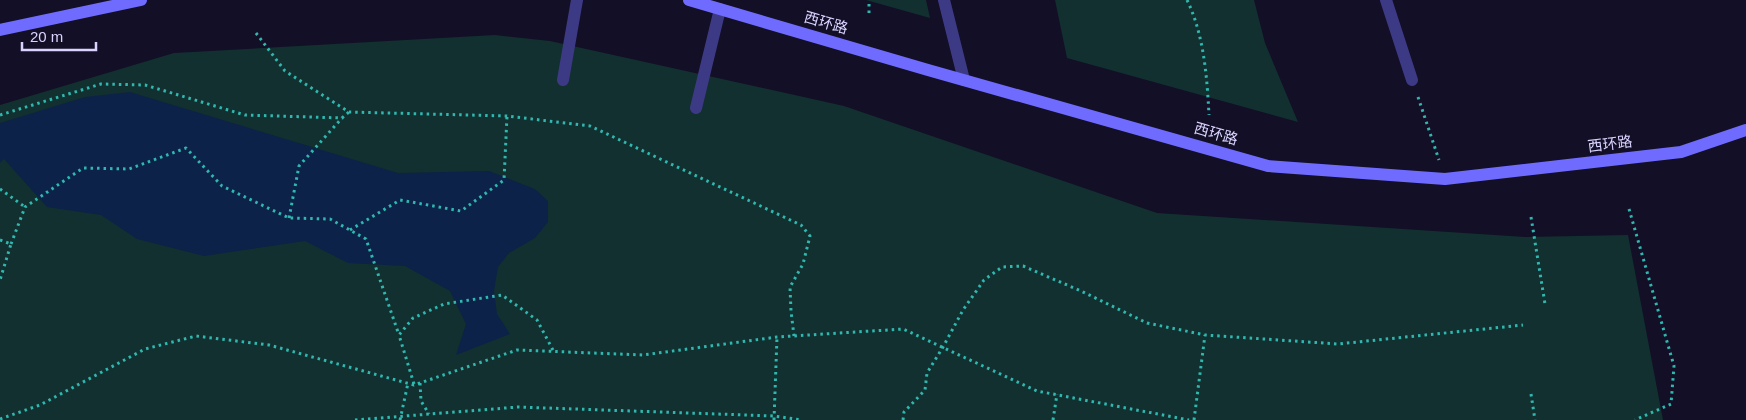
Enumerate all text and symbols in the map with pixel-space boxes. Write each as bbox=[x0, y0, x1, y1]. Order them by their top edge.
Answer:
street label: 西环路 bbox=[802, 8, 850, 37]
scale bar bbox=[22, 20, 96, 52]
text: 20 m bbox=[30, 28, 63, 45]
street label: 西环路 bbox=[1192, 119, 1240, 148]
street label: 西环路 bbox=[1587, 132, 1633, 155]

